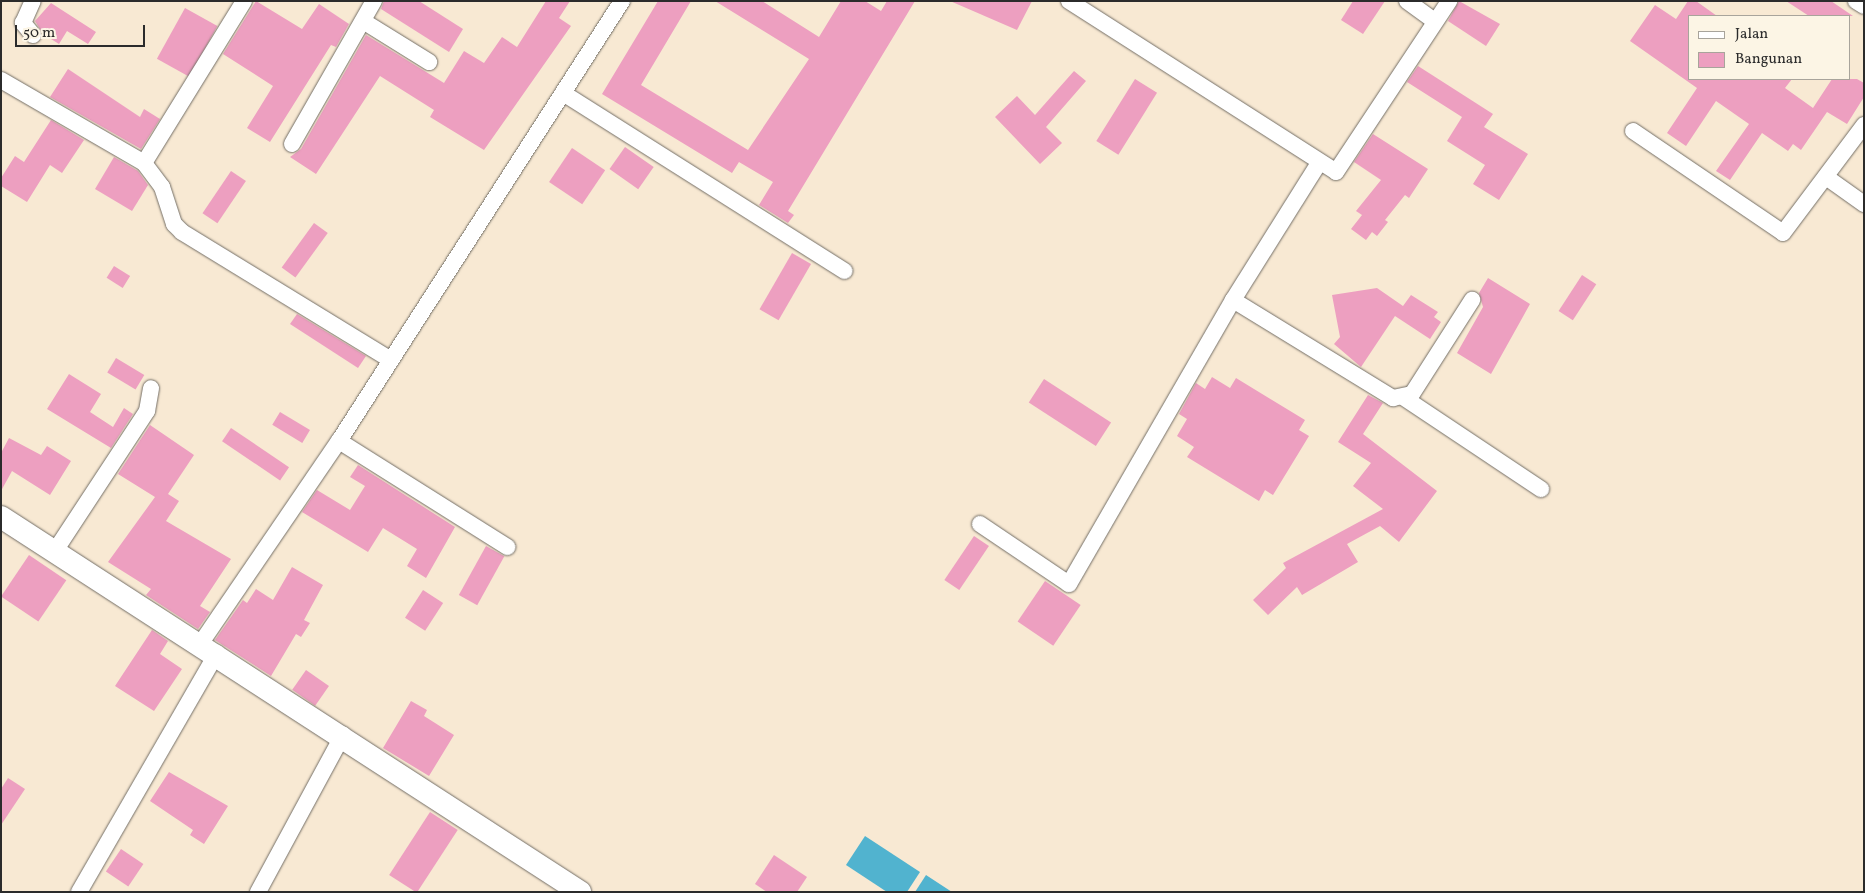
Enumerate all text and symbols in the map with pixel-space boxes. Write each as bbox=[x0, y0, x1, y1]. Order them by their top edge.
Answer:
scale bar bbox=[18, 15, 148, 47]
legend bbox=[1688, 15, 1850, 80]
text: 50 m bbox=[23, 23, 55, 44]
text: Jalan bbox=[1735, 24, 1768, 45]
text: Bangunan bbox=[1735, 49, 1802, 70]

